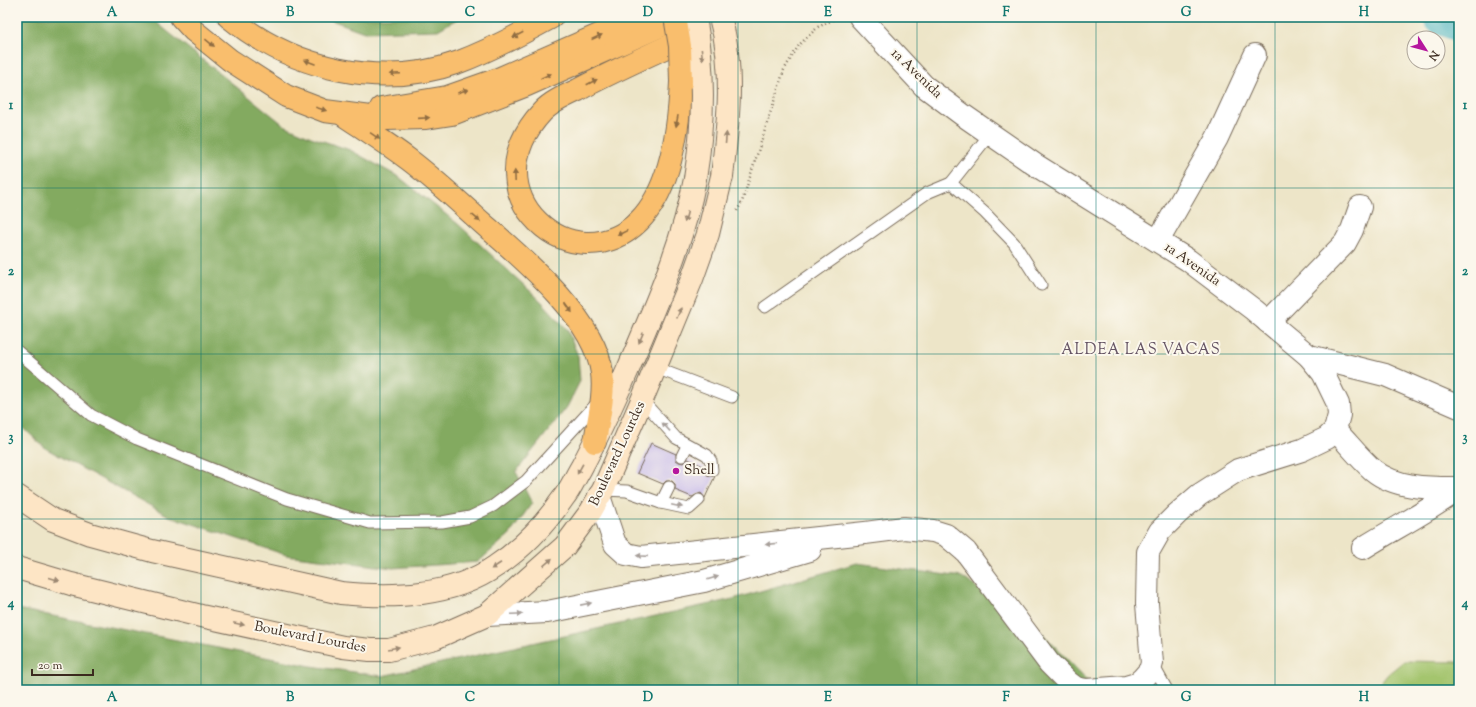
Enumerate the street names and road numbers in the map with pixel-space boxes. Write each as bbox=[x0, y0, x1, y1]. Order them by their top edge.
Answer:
street label: 1a Avenida bbox=[886, 44, 947, 104]
street label: 1a Avenida bbox=[1160, 238, 1225, 292]
street label: Boulevard Lourdes bbox=[585, 398, 651, 510]
street label: Boulevard Lourdes bbox=[252, 617, 368, 659]

